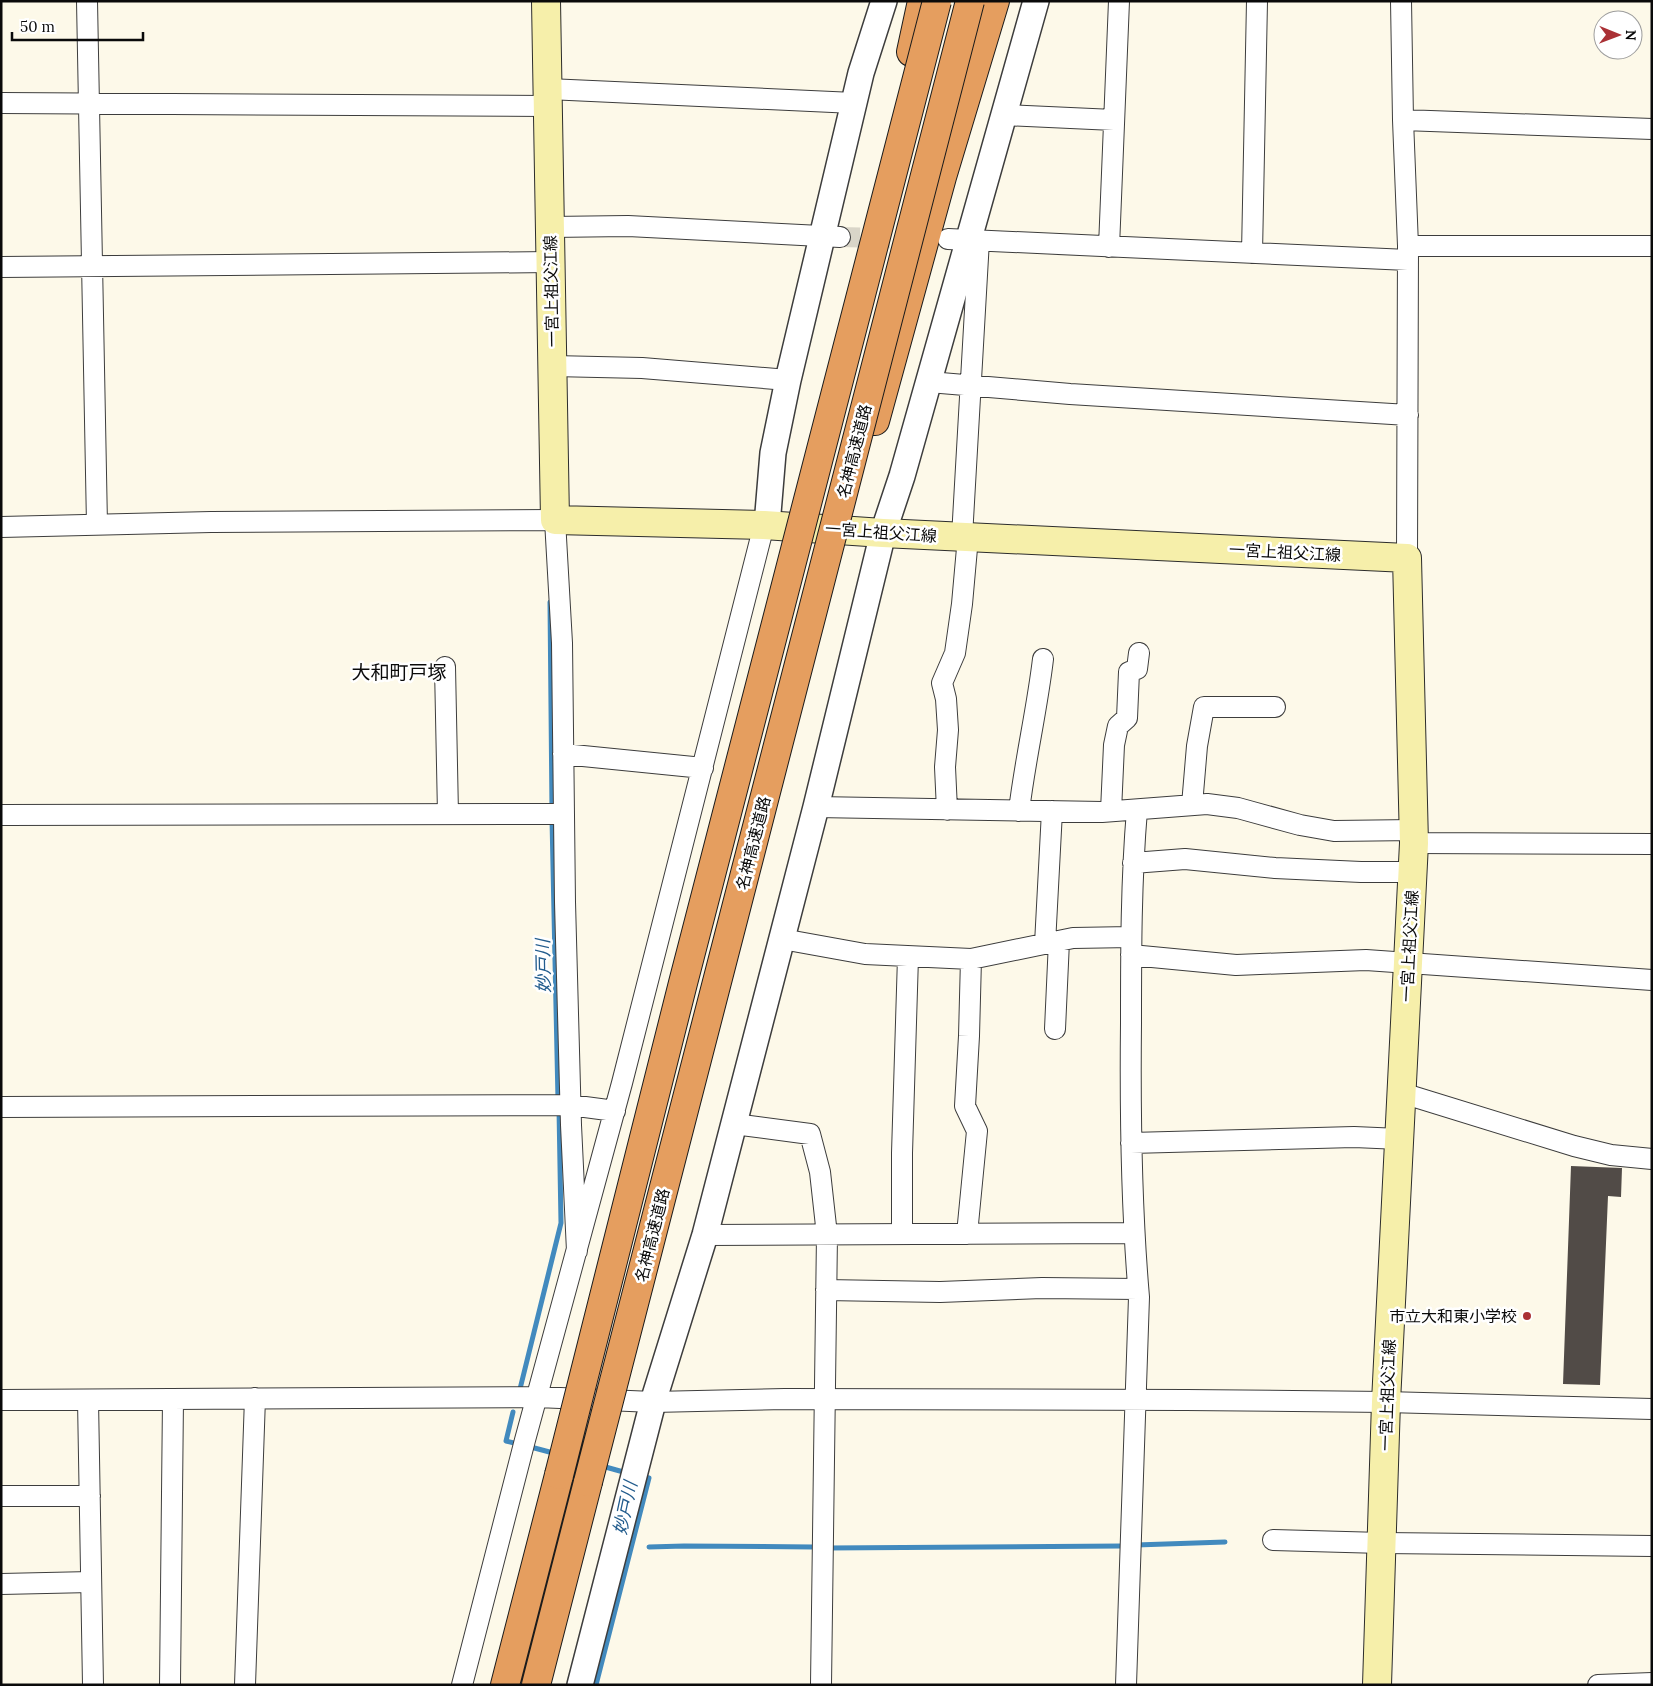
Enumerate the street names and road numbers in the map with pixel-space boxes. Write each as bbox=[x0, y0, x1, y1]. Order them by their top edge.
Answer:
street label: 一宮上祖父江線 bbox=[540, 235, 562, 347]
street label: 名神高速道路 bbox=[833, 402, 875, 500]
street label: 一宮上祖父江線 bbox=[824, 518, 938, 546]
street label: 一宮上祖父江線 bbox=[1229, 539, 1341, 565]
street label: 名神高速道路 bbox=[732, 794, 774, 892]
street label: 一宮上祖父江線 bbox=[1396, 890, 1422, 1002]
street label: 名神高速道路 bbox=[631, 1186, 673, 1284]
street label: 一宮上祖父江線 bbox=[1375, 1339, 1399, 1451]

